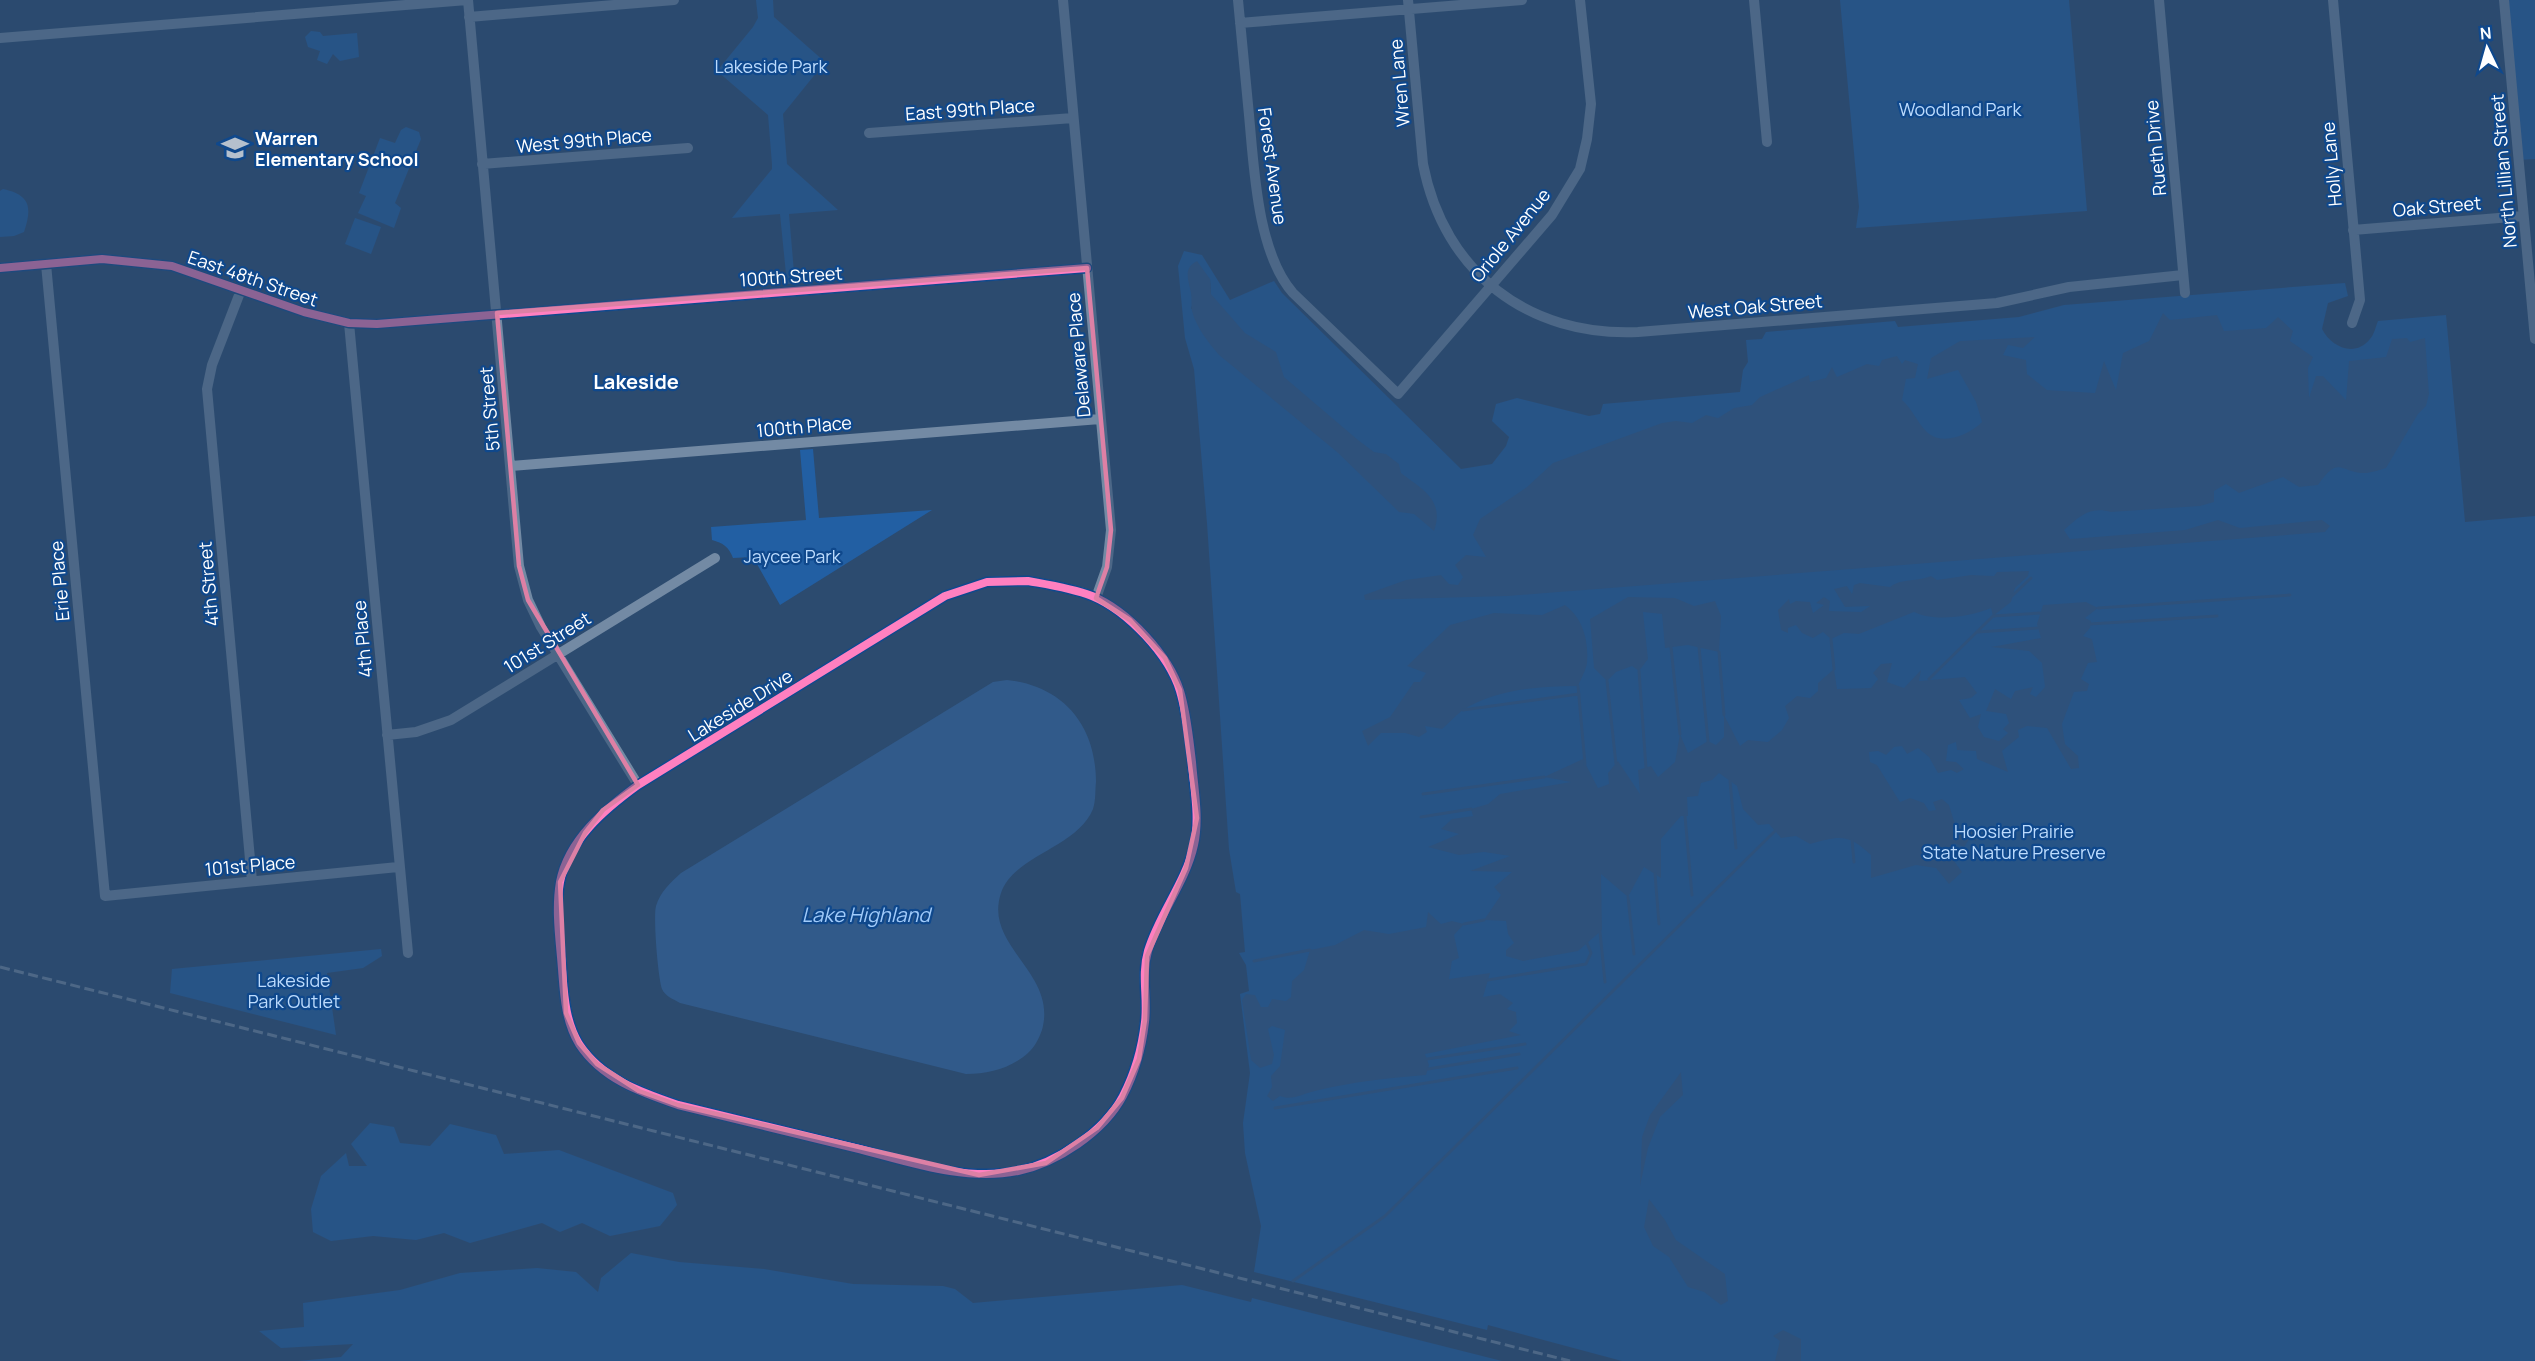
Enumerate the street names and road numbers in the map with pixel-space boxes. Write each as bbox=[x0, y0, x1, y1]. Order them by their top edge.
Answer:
street label: Wren Lane bbox=[1383, 38, 1415, 128]
street label: East 99th Place bbox=[904, 93, 1036, 125]
street label: North Lillian Street bbox=[2484, 93, 2522, 249]
street label: Rueth Drive bbox=[2139, 99, 2171, 197]
street label: Forest Avenue bbox=[1253, 106, 1293, 226]
street label: Holly Lane bbox=[2315, 121, 2347, 207]
street label: West 99th Place bbox=[515, 122, 653, 158]
street label: Oriole Avenue bbox=[1465, 183, 1555, 287]
street label: Oak Street bbox=[2392, 190, 2482, 222]
street label: East 48th Street bbox=[185, 245, 321, 311]
street label: 100th Street bbox=[739, 260, 843, 292]
street label: West Oak Street bbox=[1687, 288, 1823, 324]
street label: Delaware Place bbox=[1061, 291, 1095, 419]
street label: 5th Street bbox=[473, 366, 505, 452]
street label: 100th Place bbox=[755, 410, 853, 442]
street label: Erie Place bbox=[44, 540, 74, 622]
street label: 4th Street bbox=[192, 541, 224, 627]
street label: 4th Place bbox=[347, 599, 377, 679]
street label: 101st Street bbox=[499, 606, 595, 678]
street label: Lakeside Drive bbox=[683, 663, 797, 747]
street label: 101st Place bbox=[204, 849, 296, 881]

